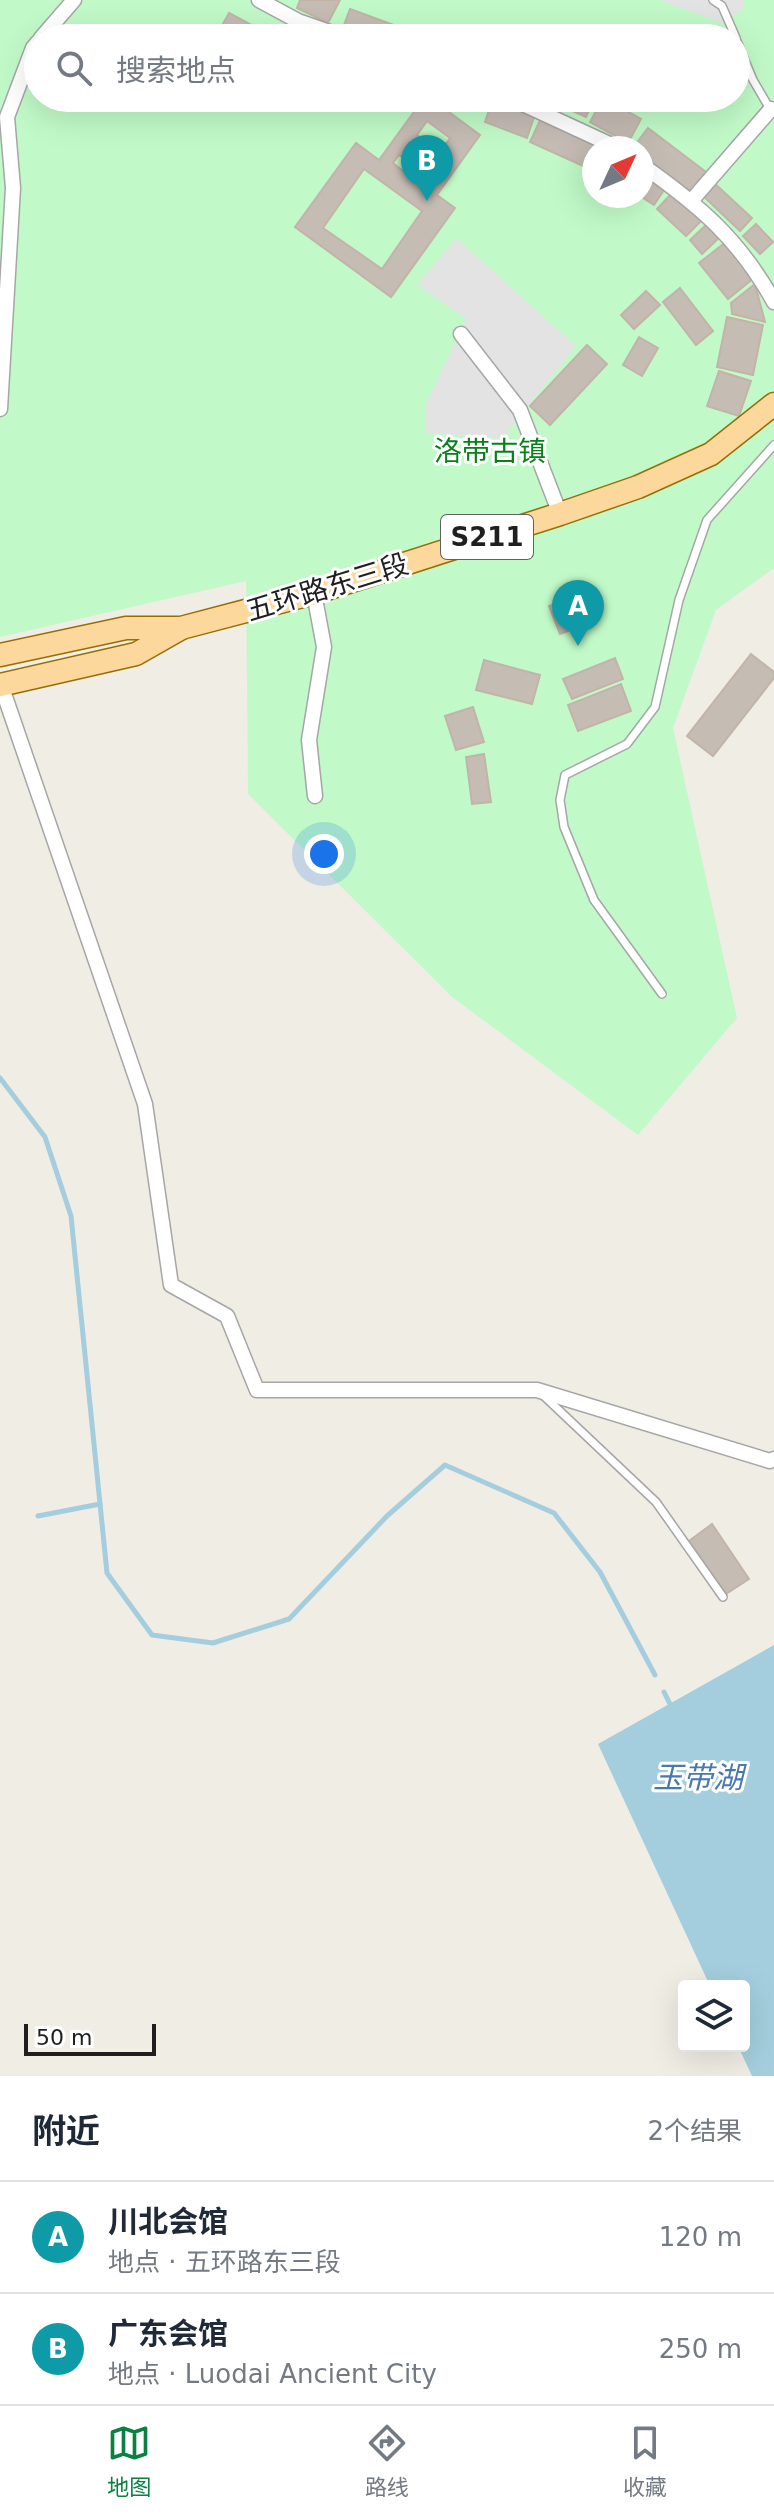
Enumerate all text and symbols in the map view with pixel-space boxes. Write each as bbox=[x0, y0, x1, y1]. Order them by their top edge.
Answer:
search box bbox=[24, 24, 750, 112]
icon: search bbox=[52, 46, 96, 90]
text: 搜索地点 bbox=[116, 53, 236, 88]
pin: B bbox=[401, 135, 453, 201]
north arrow bbox=[582, 136, 654, 208]
park label: 洛带古镇 bbox=[434, 435, 546, 468]
road number: S211 bbox=[441, 515, 533, 559]
street label: 五环路东三段 bbox=[242, 547, 412, 628]
pin: A bbox=[552, 580, 604, 646]
your location bbox=[304, 834, 344, 874]
water label: 玉带湖 bbox=[653, 1760, 747, 1795]
map controls bbox=[678, 1980, 750, 2052]
button: layers bbox=[678, 1980, 750, 2052]
scale bar bbox=[24, 2020, 156, 2056]
text: 50 m bbox=[36, 2025, 92, 2050]
text: 附近 bbox=[32, 2111, 100, 2151]
text: 2个结果 bbox=[647, 2116, 742, 2146]
text: 川北会馆 bbox=[108, 2204, 228, 2239]
text: A bbox=[48, 2222, 68, 2252]
text: 120 m bbox=[659, 2222, 742, 2252]
text: 地点 · 五环路东三段 bbox=[108, 2247, 341, 2277]
text: 广东会馆 bbox=[108, 2316, 228, 2351]
text: B bbox=[48, 2334, 68, 2364]
text: 250 m bbox=[659, 2334, 742, 2364]
text: 地点 · Luodai Ancient City bbox=[108, 2359, 437, 2389]
tab: 地图 bbox=[107, 2421, 151, 2501]
tab: 路线 bbox=[365, 2421, 409, 2501]
tab: 收藏 bbox=[623, 2421, 667, 2501]

